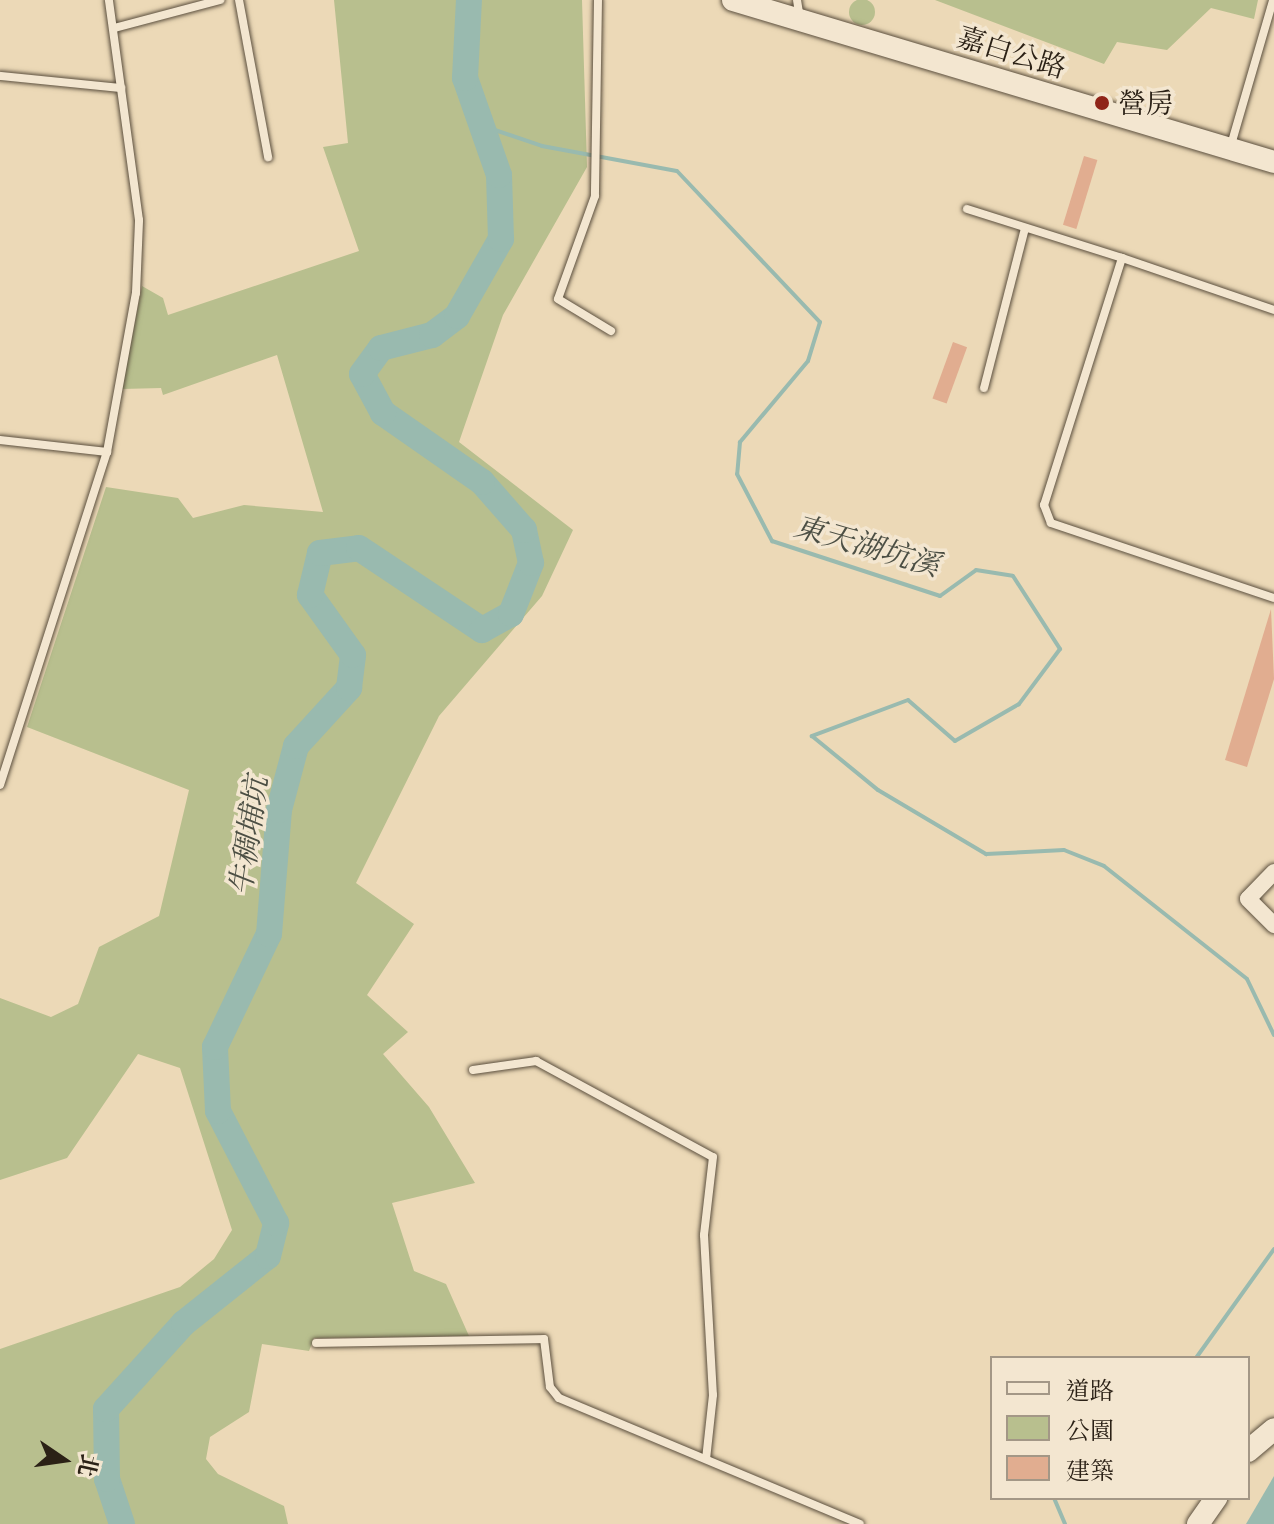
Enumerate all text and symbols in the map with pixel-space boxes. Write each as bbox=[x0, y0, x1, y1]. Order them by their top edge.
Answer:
street label: 嘉白公路 bbox=[954, 20, 1070, 84]
place label: 營房 bbox=[1118, 86, 1174, 120]
marker: 營房 bbox=[1093, 94, 1111, 112]
water label: 東天湖坑溪 bbox=[790, 508, 944, 584]
water label: 牛稠埔坑 bbox=[223, 774, 275, 898]
legend bbox=[990, 1356, 1250, 1500]
text: 道路 bbox=[1066, 1375, 1114, 1406]
text: 公園 bbox=[1066, 1415, 1114, 1446]
north arrow bbox=[24, 1420, 104, 1500]
text: 北 bbox=[71, 1452, 104, 1479]
text: 建築 bbox=[1066, 1455, 1114, 1486]

